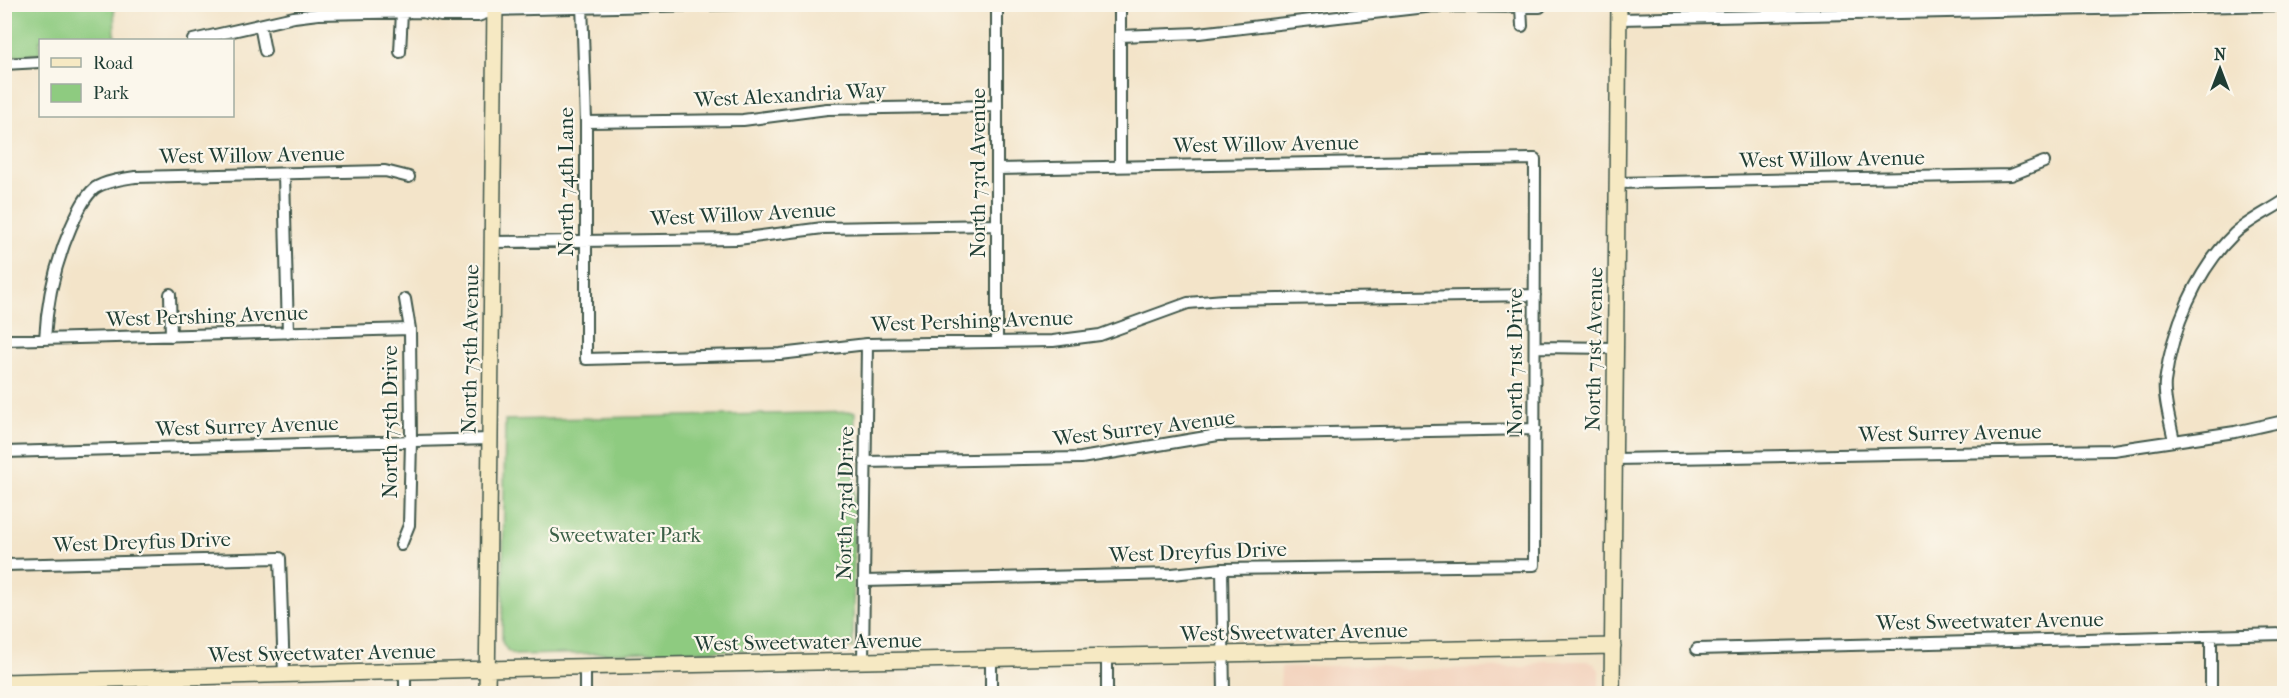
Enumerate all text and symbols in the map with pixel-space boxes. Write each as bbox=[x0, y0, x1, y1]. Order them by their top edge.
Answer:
legend bbox=[39, 39, 234, 117]
north arrow bbox=[2190, 39, 2250, 99]
text: N bbox=[2214, 45, 2227, 64]
text: Road bbox=[93, 53, 133, 74]
street label: West Alexandria Way bbox=[692, 78, 887, 112]
text: Park bbox=[93, 83, 130, 104]
street label: North 73rd Avenue bbox=[966, 88, 990, 258]
street label: North 74th Lane bbox=[554, 107, 578, 257]
street label: West Willow Avenue bbox=[1172, 130, 1359, 158]
street label: West Willow Avenue bbox=[158, 141, 345, 169]
street label: West Willow Avenue bbox=[1738, 145, 1925, 173]
street label: West Willow Avenue bbox=[649, 197, 836, 231]
street label: North 75th Avenue bbox=[457, 264, 483, 434]
street label: North 71st Avenue bbox=[1581, 267, 1607, 431]
street label: North 71st Drive bbox=[1503, 288, 1527, 436]
street label: West Pershing Avenue bbox=[105, 300, 308, 332]
street label: West Pershing Avenue bbox=[870, 305, 1073, 337]
street label: North 75th Drive bbox=[378, 345, 402, 499]
street label: West Surrey Avenue bbox=[1051, 405, 1236, 451]
street label: West Surrey Avenue bbox=[154, 411, 339, 441]
street label: West Surrey Avenue bbox=[1857, 419, 2042, 447]
street label: North 73rd Drive bbox=[832, 426, 858, 580]
park label: Sweetwater Park bbox=[549, 523, 701, 547]
street label: West Dreyfus Drive bbox=[52, 527, 231, 557]
street label: West Dreyfus Drive bbox=[1108, 537, 1287, 567]
street label: West Sweetwater Avenue bbox=[1875, 607, 2104, 635]
street label: West Sweetwater Avenue bbox=[1179, 618, 1408, 646]
street label: West Sweetwater Avenue bbox=[693, 628, 922, 656]
street label: West Sweetwater Avenue bbox=[207, 639, 436, 667]

